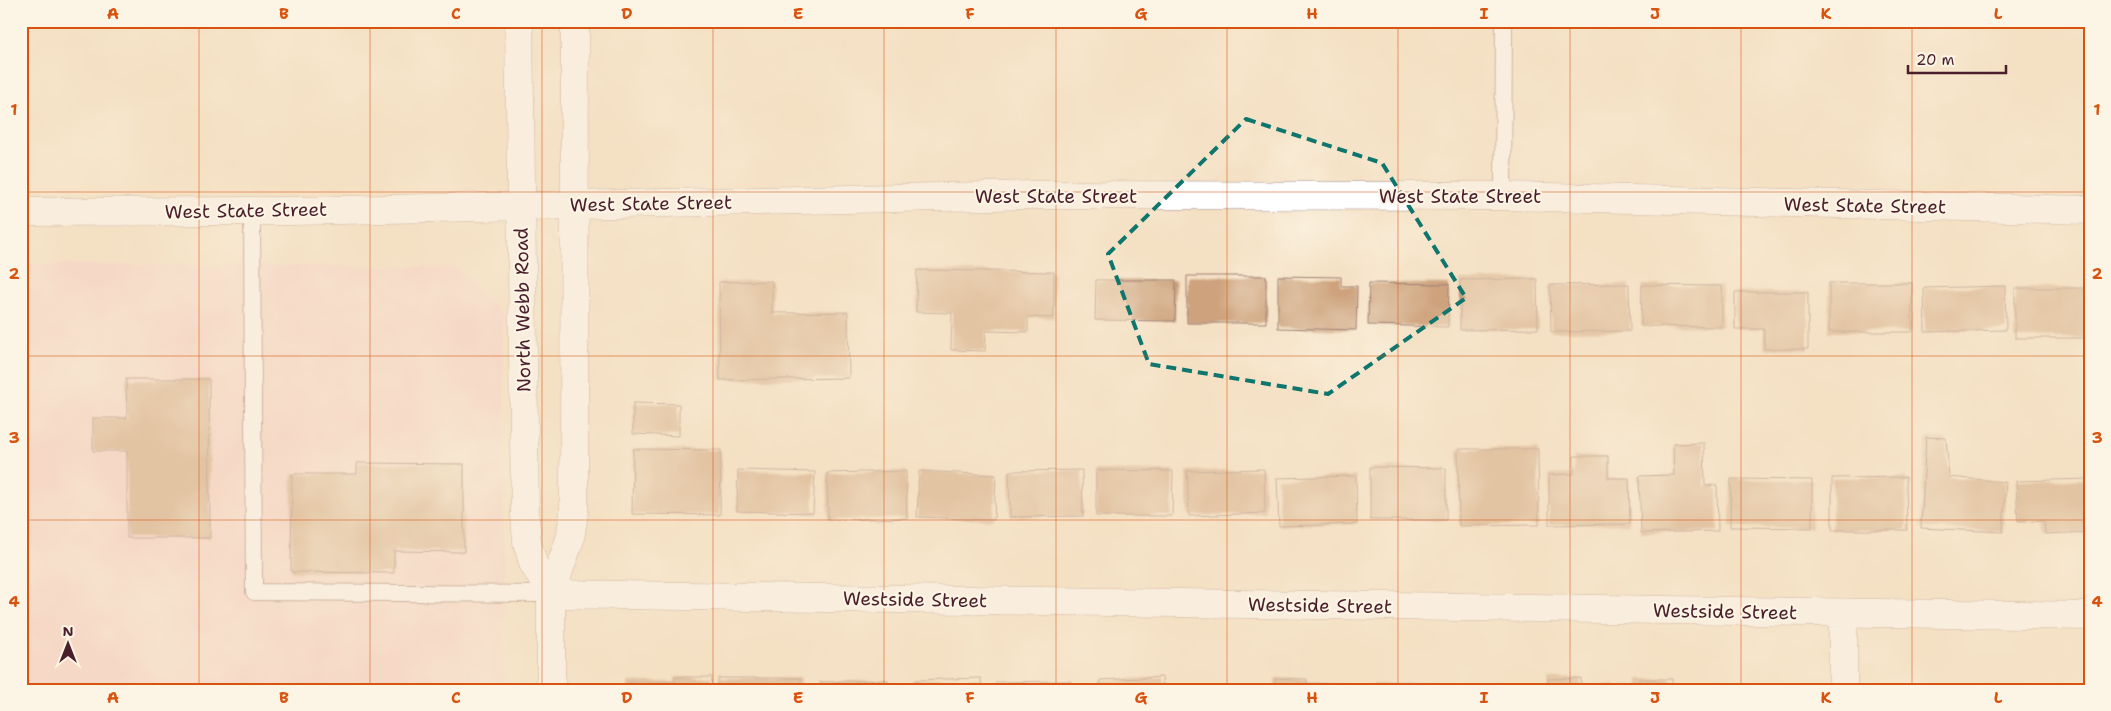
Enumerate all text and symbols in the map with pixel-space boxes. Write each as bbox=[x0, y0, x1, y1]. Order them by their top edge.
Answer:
text: A bbox=[107, 3, 119, 24]
text: B bbox=[279, 3, 289, 24]
text: C bbox=[451, 3, 461, 24]
text: D bbox=[621, 3, 633, 24]
text: E bbox=[793, 3, 803, 24]
text: F bbox=[965, 3, 975, 24]
text: G bbox=[1135, 3, 1148, 24]
text: H bbox=[1306, 3, 1318, 24]
text: I bbox=[1480, 3, 1489, 24]
text: J bbox=[1650, 3, 1660, 24]
text: K bbox=[1821, 3, 1832, 24]
text: L bbox=[1994, 3, 2003, 24]
scale bar bbox=[1908, 42, 2006, 74]
text: 20 m bbox=[1916, 50, 1955, 70]
text: 1 bbox=[10, 99, 18, 120]
text: 1 bbox=[2093, 99, 2101, 120]
street label: West State Street bbox=[975, 184, 1137, 209]
street label: West State Street bbox=[1379, 184, 1541, 209]
street label: West State Street bbox=[570, 190, 732, 217]
street label: West State Street bbox=[1784, 192, 1946, 219]
street label: West State Street bbox=[165, 197, 327, 224]
street label: North Webb Road bbox=[509, 227, 536, 393]
text: 2 bbox=[8, 263, 20, 284]
text: 2 bbox=[2091, 263, 2103, 284]
text: 3 bbox=[8, 427, 20, 448]
text: 3 bbox=[2091, 427, 2103, 448]
street label: Westside Street bbox=[843, 586, 987, 613]
text: 4 bbox=[8, 591, 20, 612]
text: 4 bbox=[2091, 591, 2103, 612]
street label: Westside Street bbox=[1248, 592, 1392, 619]
street label: Westside Street bbox=[1653, 598, 1797, 625]
north arrow bbox=[42, 618, 92, 668]
text: N bbox=[62, 622, 74, 640]
text: A bbox=[107, 687, 119, 708]
text: B bbox=[279, 687, 289, 708]
text: C bbox=[451, 687, 461, 708]
text: D bbox=[621, 687, 633, 708]
text: E bbox=[793, 687, 803, 708]
text: F bbox=[965, 687, 975, 708]
text: G bbox=[1135, 687, 1148, 708]
text: H bbox=[1306, 687, 1318, 708]
text: I bbox=[1480, 687, 1489, 708]
text: J bbox=[1650, 687, 1660, 708]
text: K bbox=[1821, 687, 1832, 708]
text: L bbox=[1994, 687, 2003, 708]

